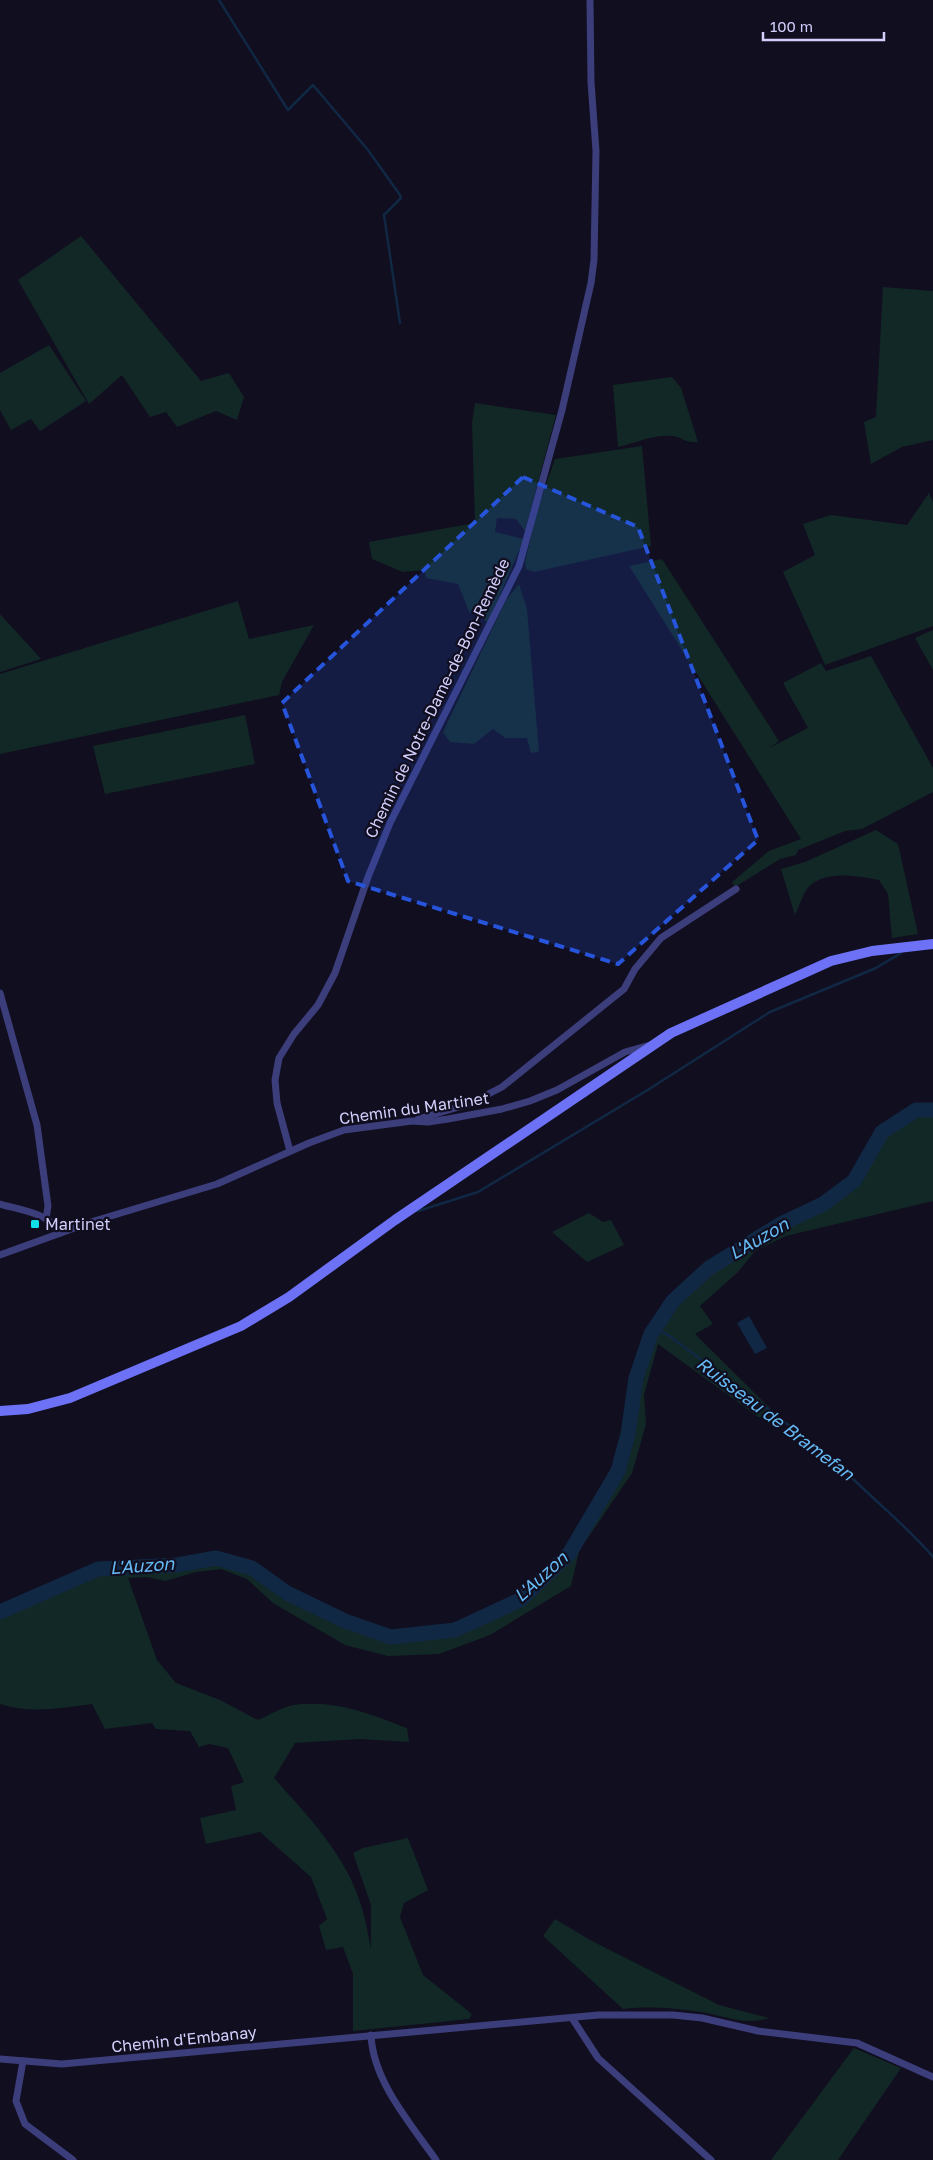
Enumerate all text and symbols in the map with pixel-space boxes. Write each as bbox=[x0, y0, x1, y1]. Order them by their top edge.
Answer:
scale bar bbox=[763, 10, 884, 42]
text: 100 m bbox=[770, 17, 813, 35]
street label: Chemin de Notre-Dame-de-Bon-Remède bbox=[360, 555, 514, 841]
street label: Chemin du Martinet bbox=[338, 1088, 490, 1128]
water label: L'Auzon bbox=[725, 1212, 793, 1264]
place label: Martinet bbox=[45, 1214, 111, 1234]
marker: Martinet bbox=[29, 1218, 41, 1230]
water label: Ruisseau de Bramefan bbox=[693, 1352, 859, 1485]
water label: L'Auzon bbox=[509, 1546, 572, 1606]
water label: L'Auzon bbox=[109, 1552, 176, 1578]
street label: Chemin d'Embanay bbox=[110, 2021, 258, 2057]

